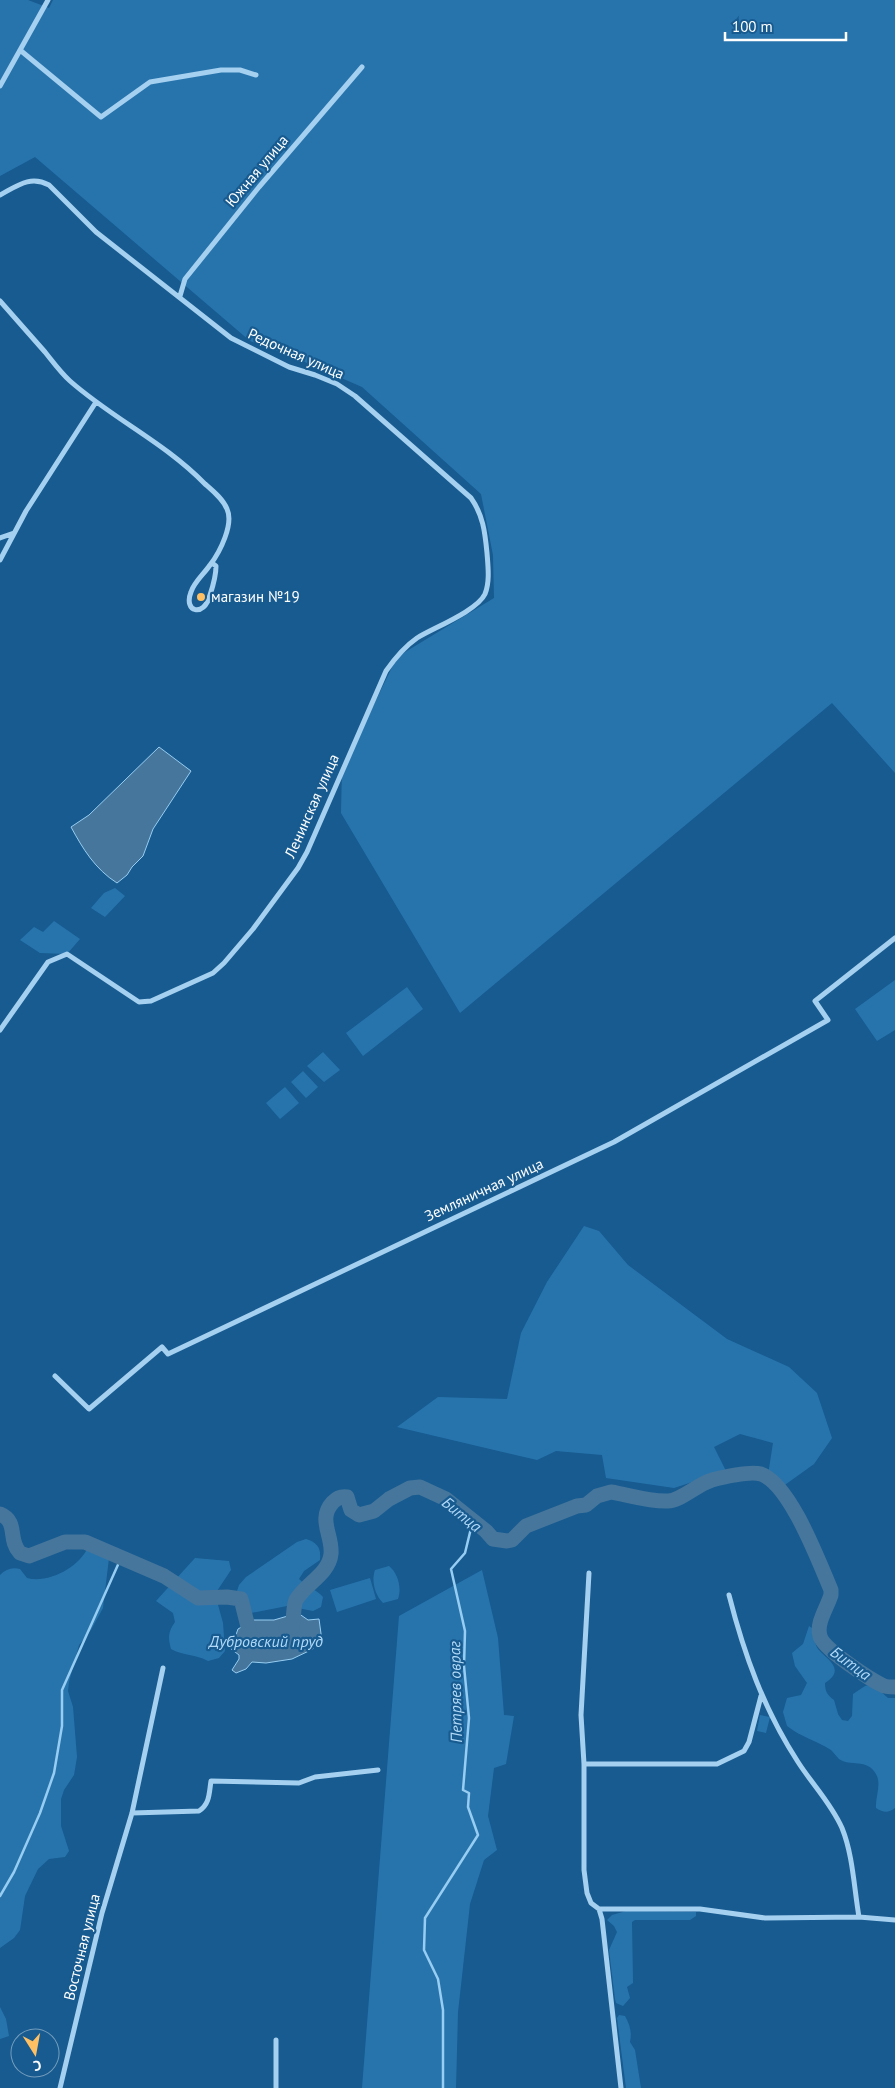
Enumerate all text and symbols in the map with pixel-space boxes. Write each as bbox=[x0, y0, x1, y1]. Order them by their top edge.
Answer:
scale bar bbox=[725, 10, 846, 42]
text: 100 m bbox=[732, 17, 773, 36]
street label: Южная улица bbox=[221, 131, 292, 211]
street label: Редочная улица bbox=[245, 324, 347, 383]
place label: магазин №19 bbox=[211, 587, 300, 606]
marker: магазин №19 bbox=[195, 591, 207, 603]
street label: Ленинская улица bbox=[280, 751, 343, 862]
street label: Земляничная улица bbox=[422, 1154, 546, 1225]
water label: Битца bbox=[438, 1492, 486, 1536]
water label: Дубровский пруд bbox=[207, 1631, 323, 1651]
water label: Петряев овраг bbox=[444, 1640, 466, 1743]
water label: Битца bbox=[827, 1642, 875, 1684]
street label: Восточная улица bbox=[59, 1892, 104, 2002]
north arrow bbox=[10, 2028, 60, 2078]
text: С bbox=[32, 2056, 43, 2075]

